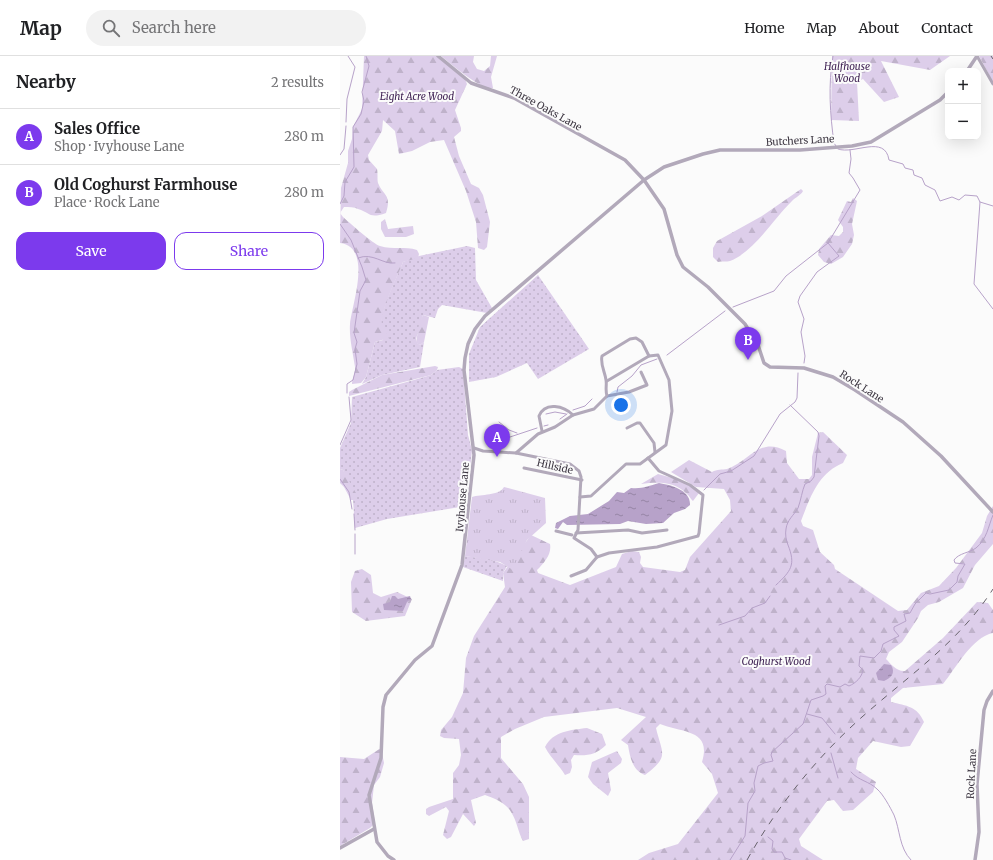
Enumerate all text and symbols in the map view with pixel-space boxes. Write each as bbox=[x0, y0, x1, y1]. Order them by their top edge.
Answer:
search box bbox=[86, 10, 366, 46]
text: Map bbox=[20, 16, 62, 40]
icon: search bbox=[100, 17, 122, 39]
text: Search here bbox=[132, 18, 216, 37]
text: Home bbox=[744, 19, 785, 37]
text: Map bbox=[807, 19, 836, 37]
text: About bbox=[858, 19, 899, 37]
text: Contact bbox=[921, 19, 973, 37]
park label: Halfhouse Wood bbox=[823, 60, 870, 85]
map controls bbox=[945, 68, 981, 140]
button: + bbox=[945, 68, 981, 104]
text: Nearby bbox=[16, 71, 76, 93]
text: 2 results bbox=[271, 74, 324, 91]
street label: Three Oaks Lane bbox=[507, 83, 584, 134]
park label: Eight Acre Wood bbox=[380, 90, 454, 103]
button: − bbox=[945, 104, 981, 140]
text: Sales Office bbox=[54, 119, 140, 138]
text: A bbox=[24, 128, 34, 145]
text: 280 m bbox=[284, 128, 324, 145]
street label: Butchers Lane bbox=[765, 132, 835, 149]
text: Shop · Ivyhouse Lane bbox=[54, 138, 184, 155]
text: Old Coghurst Farmhouse bbox=[54, 175, 237, 194]
text: B bbox=[24, 184, 34, 201]
text: 280 m bbox=[284, 184, 324, 201]
text: Place · Rock Lane bbox=[54, 194, 160, 211]
button: Save bbox=[16, 232, 166, 270]
button: Share bbox=[174, 232, 324, 270]
pin: B bbox=[735, 327, 761, 360]
street label: Rock Lane bbox=[837, 367, 886, 406]
your location bbox=[611, 395, 631, 415]
pin: A bbox=[484, 424, 510, 457]
street label: Hillside bbox=[536, 456, 574, 477]
street label: Ivyhouse Lane bbox=[453, 462, 472, 532]
park label: Coghurst Wood bbox=[741, 655, 811, 668]
street label: Rock Lane bbox=[964, 749, 979, 800]

